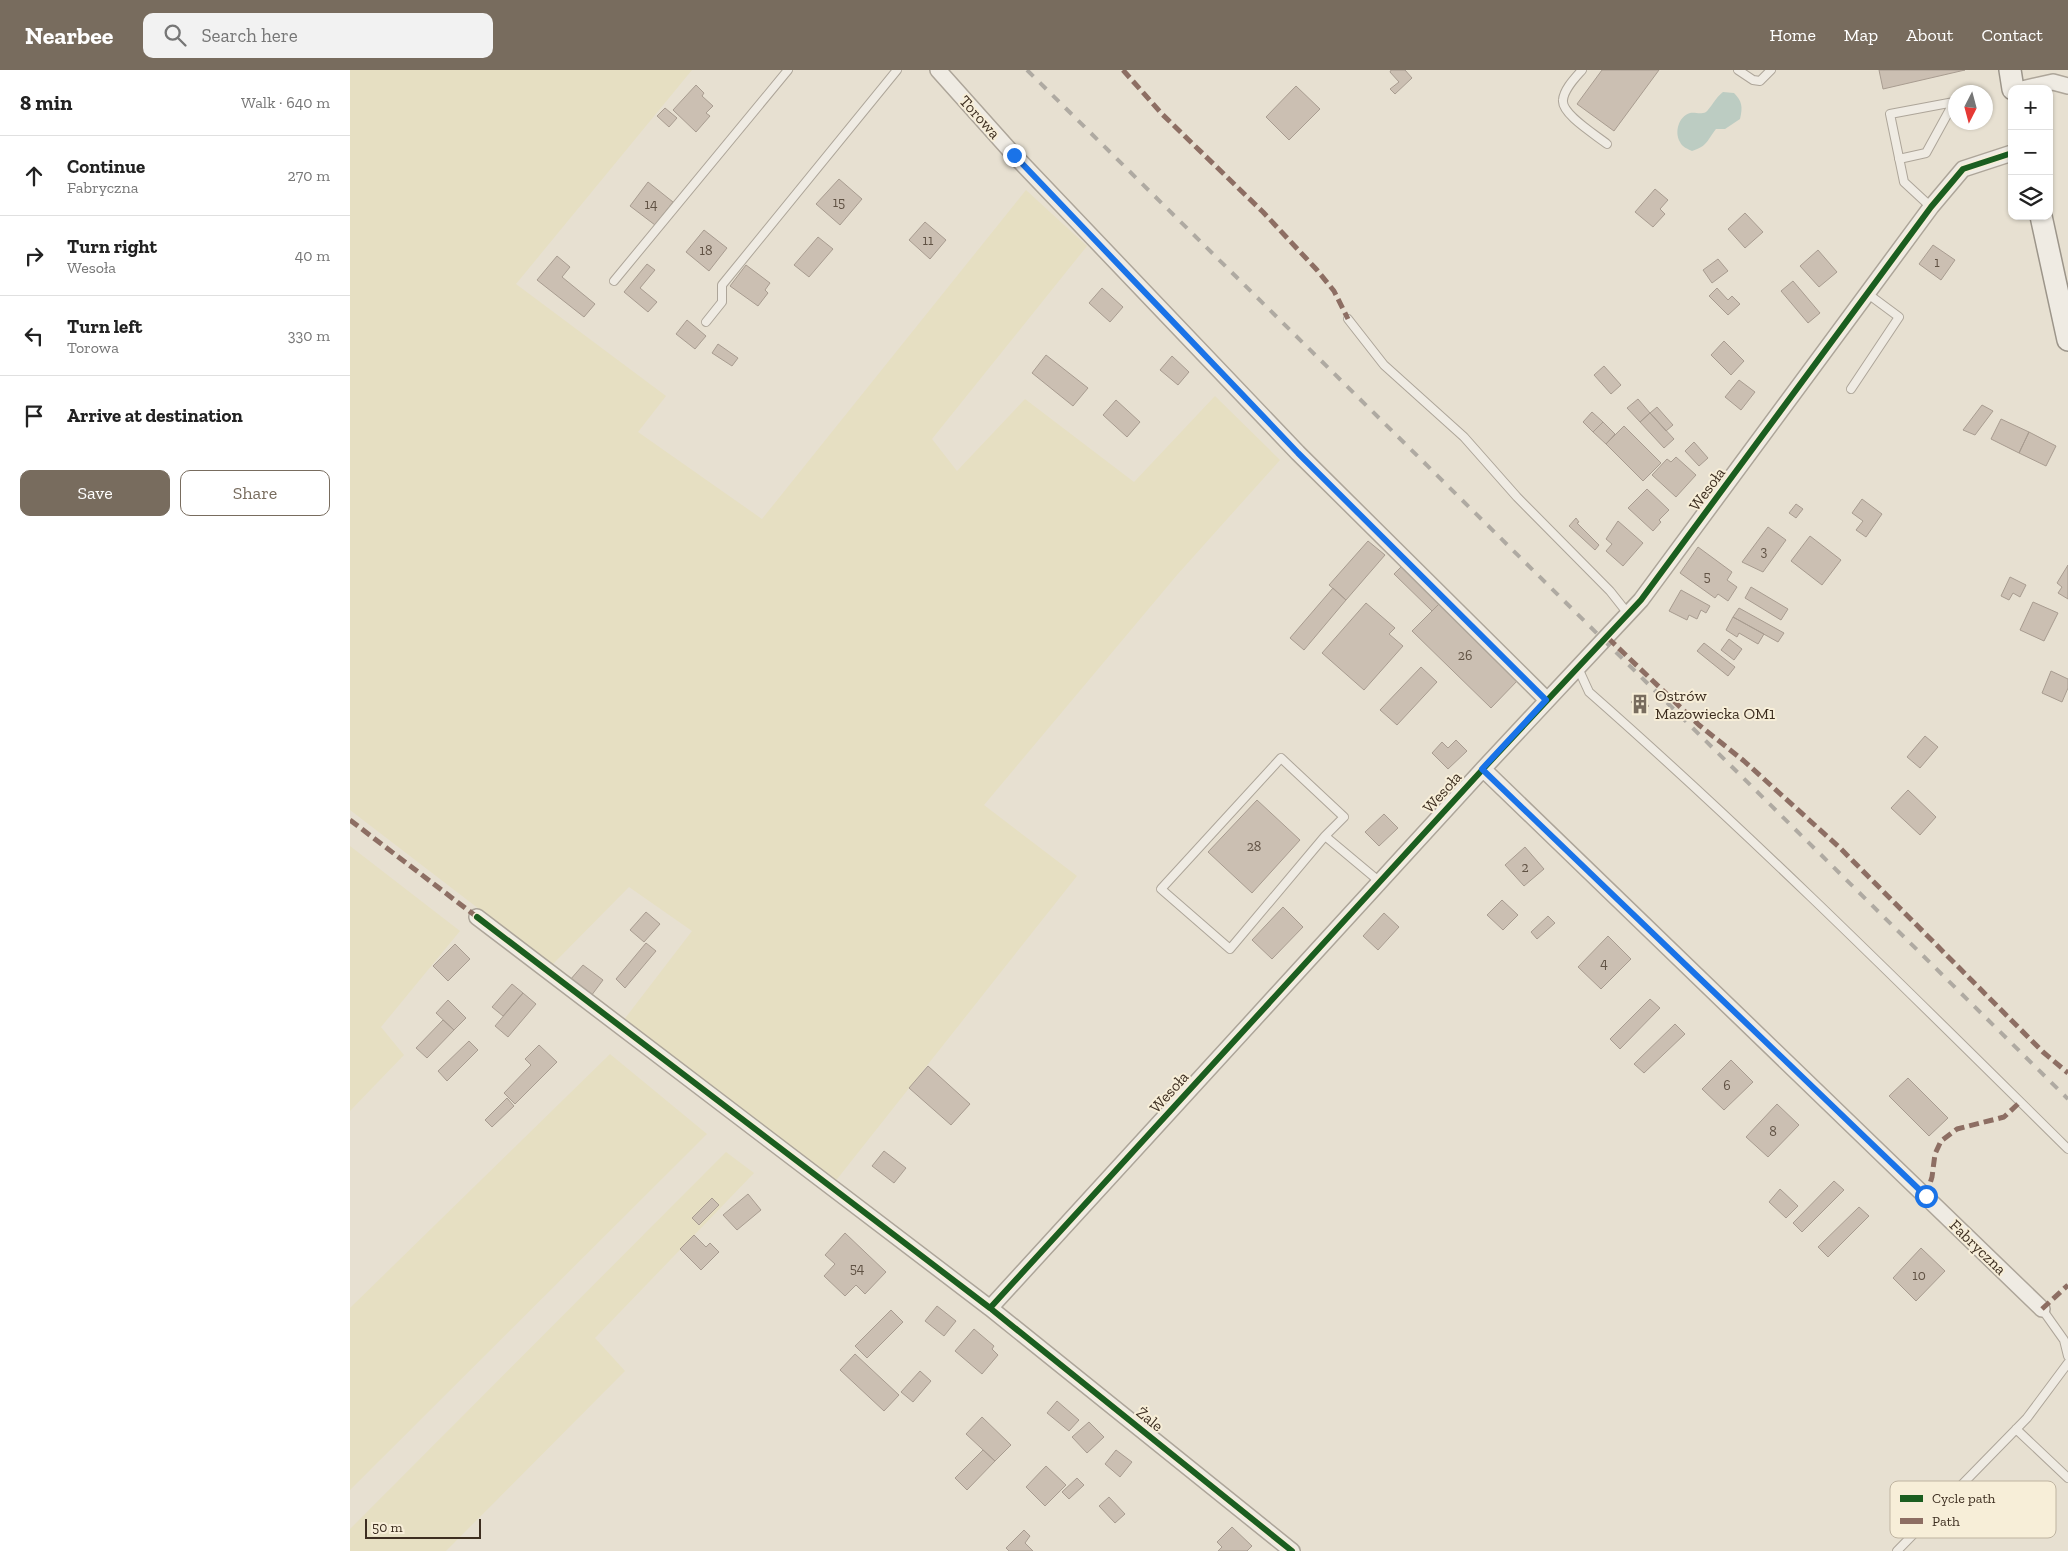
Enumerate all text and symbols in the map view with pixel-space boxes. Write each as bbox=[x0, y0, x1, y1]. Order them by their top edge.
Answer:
search box bbox=[143, 13, 493, 58]
text: Nearbee bbox=[25, 21, 113, 50]
icon: search bbox=[161, 21, 189, 49]
text: Search here bbox=[201, 24, 298, 47]
text: Home bbox=[1769, 24, 1816, 46]
text: Map bbox=[1844, 24, 1878, 46]
text: About bbox=[1906, 24, 1953, 46]
text: Contact bbox=[1981, 24, 2043, 46]
north arrow bbox=[1948, 85, 1993, 130]
map controls bbox=[2008, 85, 2053, 220]
button: + bbox=[2008, 85, 2053, 130]
text: 8 min bbox=[20, 90, 72, 115]
street label: Torowa bbox=[956, 91, 1005, 143]
text: Walk · 640 m bbox=[241, 93, 330, 112]
button: − bbox=[2008, 130, 2053, 175]
route end bbox=[1003, 144, 1026, 167]
text: Continue bbox=[67, 155, 145, 178]
icon: ahead bbox=[20, 162, 48, 190]
text: 270 m bbox=[288, 166, 330, 185]
button: layers bbox=[2008, 175, 2053, 220]
text: Fabryczna bbox=[67, 178, 138, 197]
house number: 15 bbox=[833, 194, 845, 211]
house number: 14 bbox=[645, 196, 658, 213]
house number: 11 bbox=[923, 232, 934, 249]
text: Turn right bbox=[67, 235, 157, 258]
icon: right bbox=[20, 242, 48, 270]
house number: 18 bbox=[700, 242, 712, 259]
text: 40 m bbox=[295, 246, 330, 265]
house number: 1 bbox=[1934, 254, 1940, 271]
text: Wesoła bbox=[67, 258, 116, 277]
text: Turn left bbox=[67, 315, 142, 338]
icon: left bbox=[20, 322, 48, 350]
text: 330 m bbox=[288, 326, 330, 345]
text: Torowa bbox=[67, 338, 119, 357]
icon: arrive bbox=[20, 402, 48, 430]
text: Arrive at destination bbox=[67, 404, 243, 427]
street label: Wesoła bbox=[1685, 463, 1729, 514]
button: Save bbox=[20, 470, 170, 516]
button: Share bbox=[180, 470, 330, 516]
house number: 3 bbox=[1761, 543, 1768, 560]
house number: 5 bbox=[1703, 568, 1711, 585]
house number: 26 bbox=[1458, 647, 1472, 664]
place label: Ostrów Mazowiecka OM1 bbox=[1655, 686, 1775, 723]
building icon: Ostrów Mazowiecka OM1 bbox=[1629, 693, 1651, 715]
street label: Wesoła bbox=[1419, 767, 1466, 817]
house number: 28 bbox=[1247, 838, 1261, 855]
house number: 2 bbox=[1521, 859, 1529, 876]
house number: 4 bbox=[1600, 955, 1608, 972]
street label: Wesoła bbox=[1146, 1067, 1193, 1117]
house number: 6 bbox=[1723, 1077, 1731, 1094]
house number: 8 bbox=[1769, 1123, 1777, 1140]
route start bbox=[1915, 1185, 1938, 1208]
street label: Fabryczna bbox=[1946, 1215, 2010, 1279]
house number: 54 bbox=[850, 1260, 865, 1277]
house number: 10 bbox=[1912, 1267, 1926, 1284]
street label: Żale bbox=[1133, 1403, 1167, 1435]
legend bbox=[1890, 1481, 2056, 1538]
text: Cycle path bbox=[1932, 1490, 1996, 1507]
text: Path bbox=[1932, 1513, 1960, 1530]
scale bar bbox=[365, 1516, 481, 1539]
text: 50 m bbox=[372, 1519, 403, 1536]

